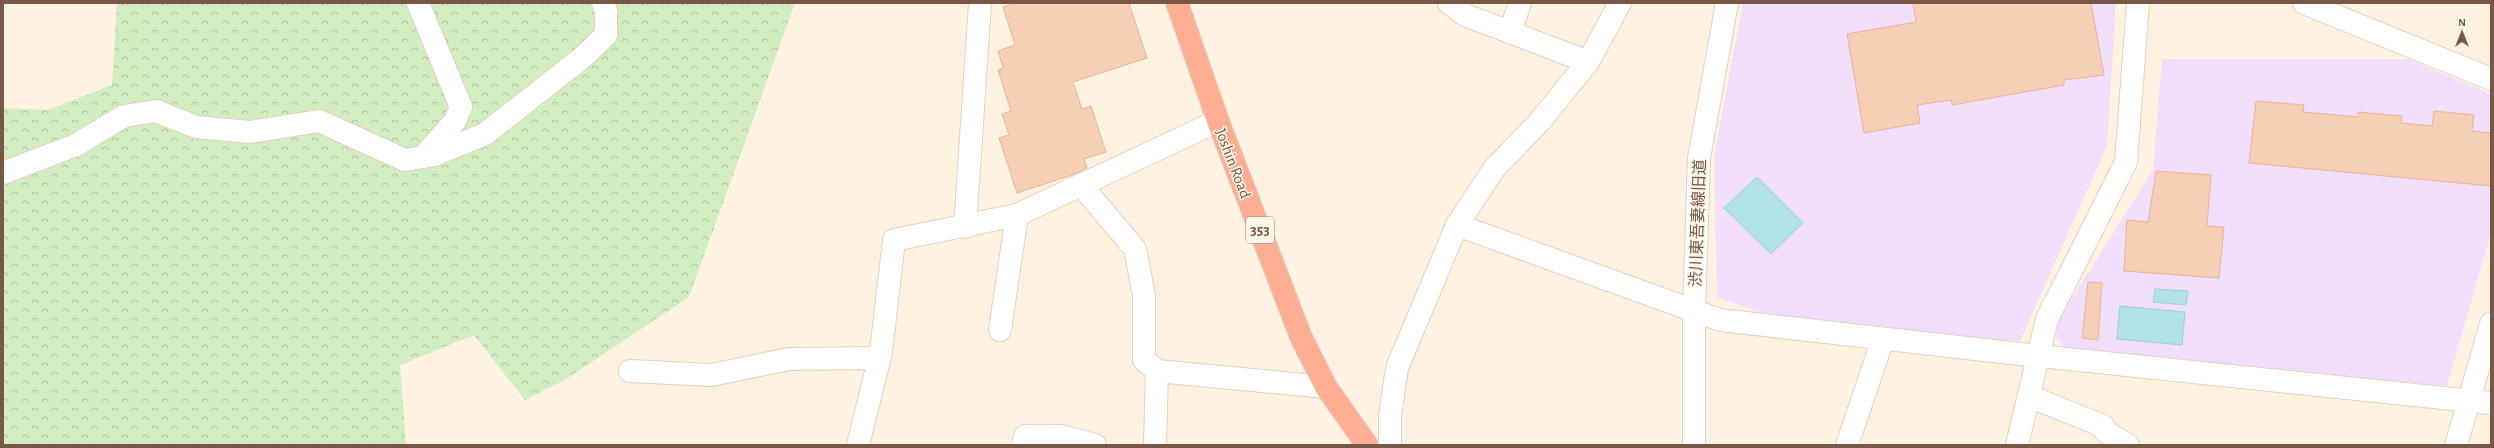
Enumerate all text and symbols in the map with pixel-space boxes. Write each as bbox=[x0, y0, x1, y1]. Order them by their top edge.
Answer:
north arrow bbox=[2442, 12, 2482, 52]
text: N bbox=[2458, 17, 2466, 28]
street label: Joshin Road bbox=[1212, 126, 1254, 200]
street label: 渋川東吾妻線旧道 bbox=[1687, 159, 1708, 287]
road number: 353 bbox=[1246, 217, 1274, 243]

